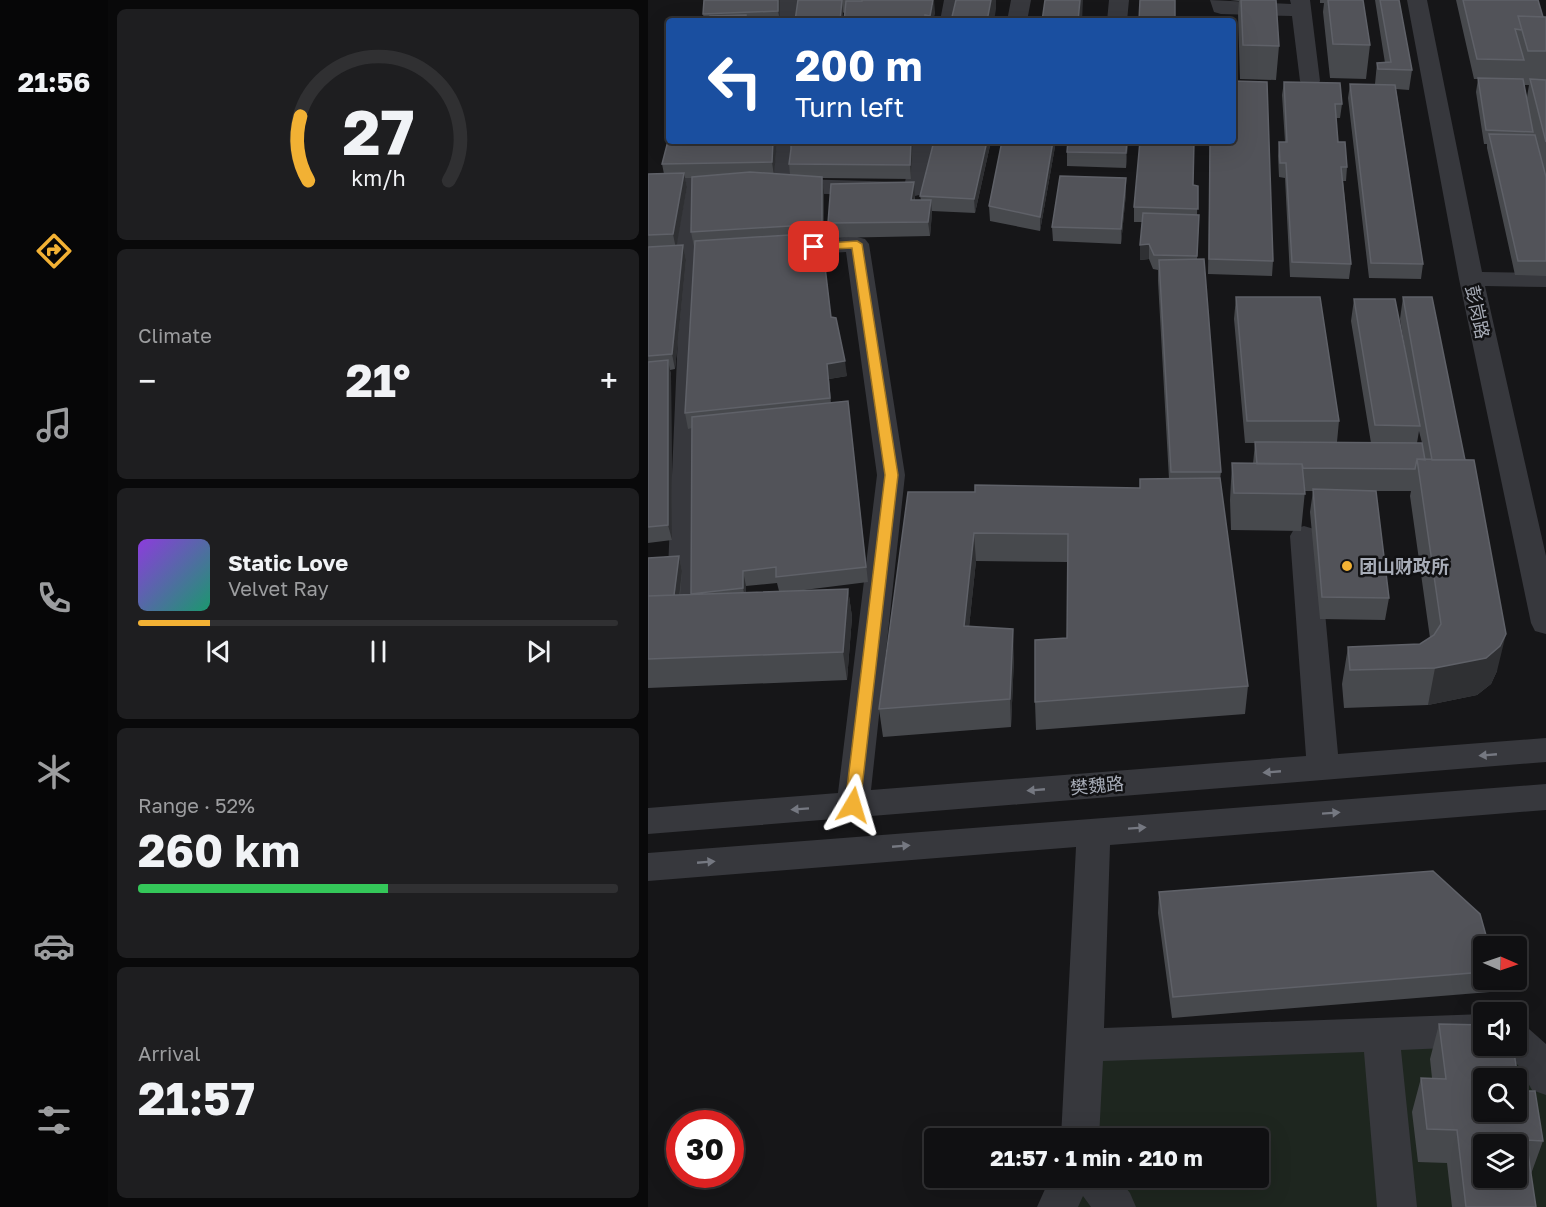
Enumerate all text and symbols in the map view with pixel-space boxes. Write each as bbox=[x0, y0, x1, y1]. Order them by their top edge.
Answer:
text: 200 m bbox=[795, 40, 922, 90]
icon: left bbox=[696, 42, 774, 120]
text: 21:56 bbox=[18, 66, 90, 98]
text: Turn left bbox=[795, 91, 904, 123]
text: 27 bbox=[342, 94, 414, 169]
text: km/h bbox=[351, 166, 405, 192]
pin bbox=[788, 221, 839, 272]
icon: directions bbox=[33, 230, 75, 272]
icon: arrive bbox=[797, 230, 830, 263]
street label: 彭岗路 bbox=[1462, 283, 1494, 341]
text: Climate bbox=[138, 323, 212, 347]
text: 21° bbox=[345, 353, 411, 407]
text: − bbox=[138, 361, 156, 400]
text: + bbox=[600, 361, 618, 400]
icon: music bbox=[33, 404, 75, 446]
text: Static Love bbox=[228, 549, 348, 576]
place label: 团山财政所 bbox=[1359, 555, 1449, 577]
marker: 团山财政所 bbox=[1340, 559, 1354, 573]
text: Velvet Ray bbox=[228, 576, 329, 600]
icon: phone bbox=[33, 577, 75, 619]
icon: previous bbox=[202, 635, 235, 668]
icon: pause bbox=[362, 635, 395, 668]
icon: next bbox=[522, 635, 555, 668]
one-way arrow bbox=[1478, 750, 1497, 759]
icon: climate bbox=[33, 751, 75, 793]
one-way arrow bbox=[1263, 767, 1282, 776]
street label: 樊魏路 bbox=[1069, 772, 1125, 798]
position arrow bbox=[821, 773, 885, 837]
one-way arrow bbox=[1027, 785, 1046, 795]
text: Range · 52% bbox=[138, 793, 255, 817]
one-way arrow bbox=[790, 804, 809, 814]
one-way arrow bbox=[1322, 809, 1341, 818]
text: 260 km bbox=[138, 823, 300, 877]
one-way arrow bbox=[1127, 823, 1146, 833]
one-way arrow bbox=[891, 841, 910, 851]
one-way arrow bbox=[697, 857, 716, 867]
icon: car bbox=[33, 925, 75, 967]
north arrow bbox=[1473, 936, 1527, 990]
map controls bbox=[1473, 936, 1527, 1188]
button: sound bbox=[1473, 1002, 1527, 1056]
text: Arrival bbox=[138, 1041, 201, 1065]
button: search bbox=[1473, 1068, 1527, 1122]
text: 21:57 bbox=[138, 1071, 255, 1125]
icon: filters bbox=[33, 1099, 75, 1141]
speed limit sign: 30 bbox=[666, 1110, 744, 1188]
button: layers bbox=[1473, 1134, 1527, 1188]
text: 21:57 · 1 min · 210 m bbox=[990, 1144, 1203, 1171]

